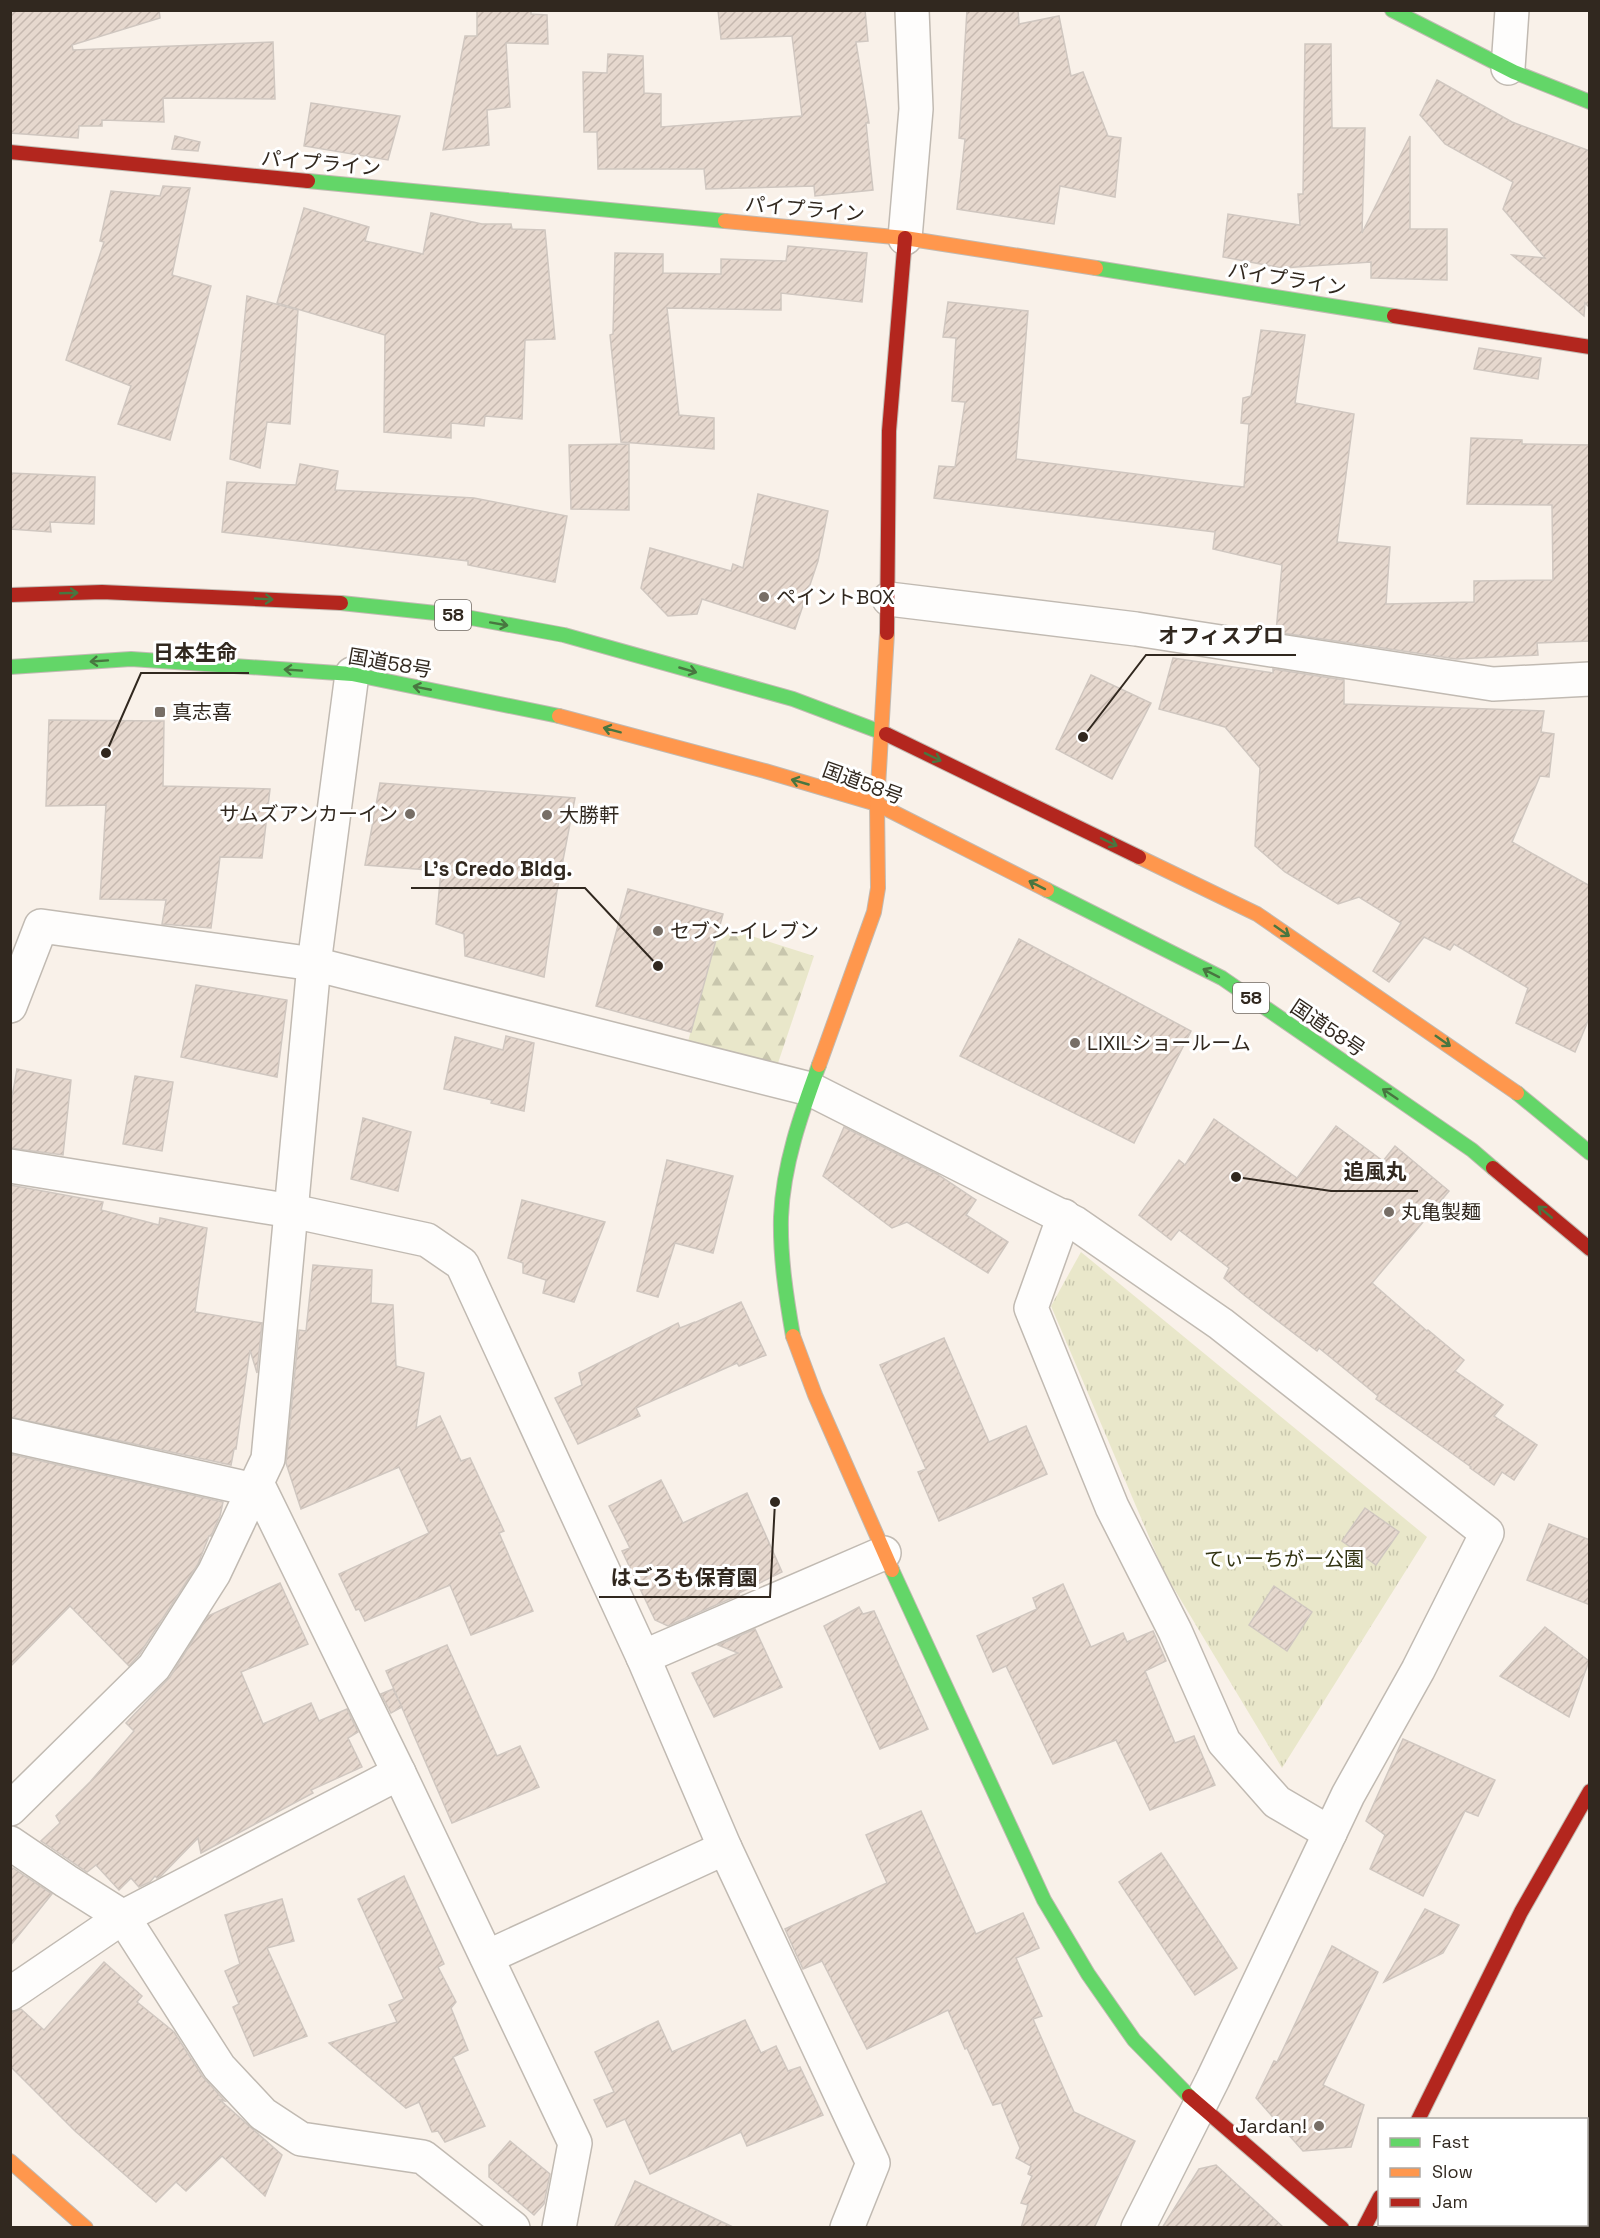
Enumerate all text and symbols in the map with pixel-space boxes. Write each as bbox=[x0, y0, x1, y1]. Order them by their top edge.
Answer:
street label: パイプライン bbox=[260, 145, 382, 181]
street label: パイプライン bbox=[744, 191, 866, 227]
street label: パイプライン bbox=[1226, 257, 1348, 301]
place label: ペイントBOX bbox=[776, 584, 895, 610]
one-way arrow bbox=[58, 587, 78, 598]
marker: ペイントBOX bbox=[757, 590, 771, 604]
one-way arrow bbox=[253, 594, 273, 605]
road number: 58 bbox=[435, 600, 471, 630]
callout: オフィスプロ bbox=[1146, 616, 1296, 655]
one-way arrow bbox=[489, 618, 509, 629]
text: オフィスプロ bbox=[1158, 622, 1284, 649]
callout: 日本生命 bbox=[141, 634, 249, 673]
text: 日本生命 bbox=[153, 639, 237, 666]
street label: 国道58号 bbox=[346, 643, 434, 683]
one-way arrow bbox=[89, 656, 109, 667]
one-way arrow bbox=[284, 664, 304, 675]
one-way arrow bbox=[679, 665, 698, 676]
one-way arrow bbox=[413, 682, 432, 693]
place label: 真志喜 bbox=[172, 699, 232, 725]
marker: 真志喜 bbox=[153, 705, 167, 719]
one-way arrow bbox=[603, 724, 622, 736]
one-way arrow bbox=[924, 751, 942, 763]
street label: 国道58号 bbox=[819, 756, 907, 810]
one-way arrow bbox=[791, 776, 810, 787]
place label: サムズアンカーイン bbox=[219, 801, 398, 827]
place label: 大勝軒 bbox=[559, 802, 619, 828]
marker: サムズアンカーイン bbox=[403, 807, 417, 821]
marker: 大勝軒 bbox=[540, 808, 554, 822]
one-way arrow bbox=[1099, 836, 1117, 848]
callout: L's Credo Bldg. bbox=[411, 849, 585, 888]
text: L's Credo Bldg. bbox=[423, 855, 573, 882]
one-way arrow bbox=[1028, 879, 1046, 890]
place label: セブン-イレブン bbox=[670, 918, 819, 944]
marker: セブン-イレブン bbox=[651, 924, 665, 938]
one-way arrow bbox=[1273, 925, 1290, 937]
one-way arrow bbox=[1202, 966, 1220, 978]
road number: 58 bbox=[1233, 983, 1269, 1013]
street label: 国道58号 bbox=[1286, 994, 1370, 1062]
place label: LIXILショールーム bbox=[1087, 1030, 1251, 1056]
one-way arrow bbox=[1434, 1035, 1450, 1047]
marker: LIXILショールーム bbox=[1068, 1036, 1082, 1050]
one-way arrow bbox=[1382, 1087, 1399, 1099]
callout: 追風丸 bbox=[1331, 1152, 1418, 1191]
text: 追風丸 bbox=[1344, 1158, 1407, 1185]
place label: 丸亀製麺 bbox=[1401, 1199, 1481, 1225]
marker: 丸亀製麺 bbox=[1382, 1205, 1396, 1219]
one-way arrow bbox=[1537, 1205, 1553, 1218]
park label: てぃーちがー公園 bbox=[1204, 1546, 1364, 1572]
callout: はごろも保育園 bbox=[599, 1558, 770, 1597]
text: はごろも保育園 bbox=[611, 1564, 758, 1591]
place label: Jardan! bbox=[1235, 2113, 1307, 2139]
legend bbox=[1378, 2118, 1588, 2226]
marker: Jardan! bbox=[1312, 2119, 1326, 2133]
text: Fast bbox=[1432, 2130, 1469, 2153]
text: Slow bbox=[1432, 2160, 1473, 2183]
text: Jam bbox=[1432, 2190, 1468, 2213]

